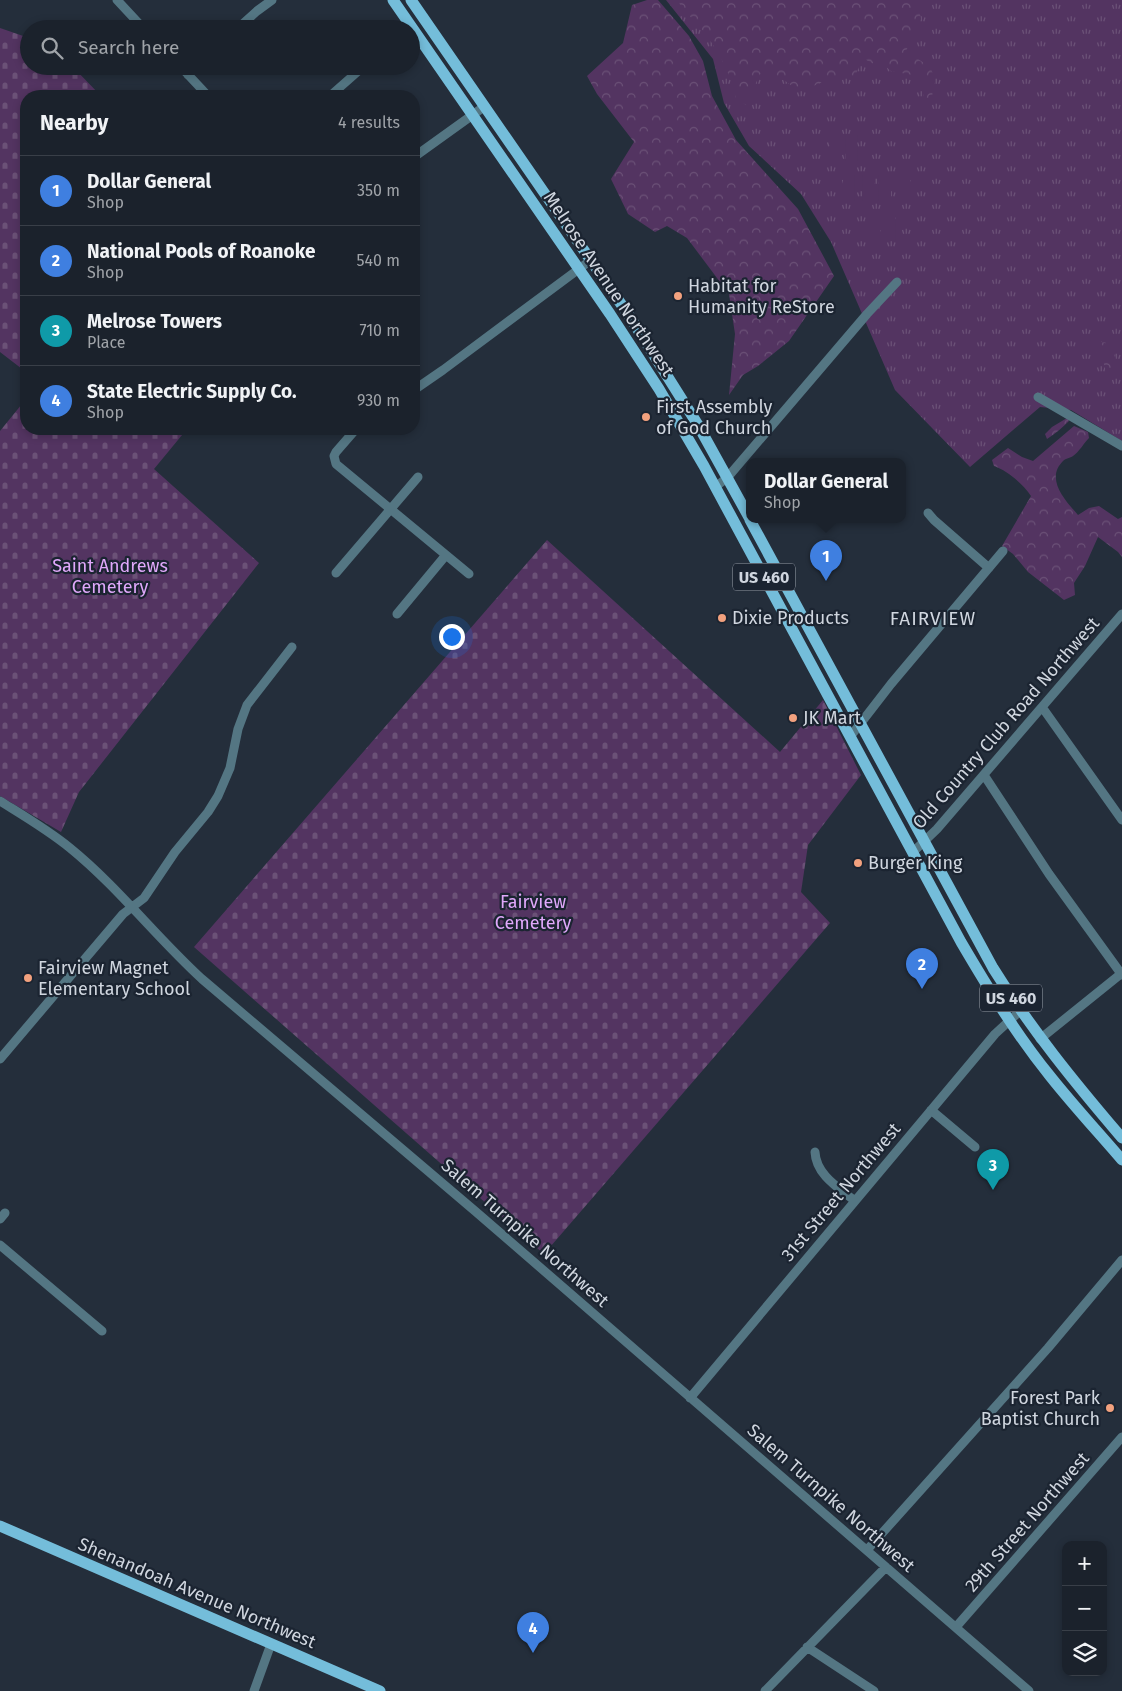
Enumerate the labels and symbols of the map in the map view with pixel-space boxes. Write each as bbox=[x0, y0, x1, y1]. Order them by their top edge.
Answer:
street label: Melrose Avenue Northwest bbox=[539, 188, 679, 381]
place label: Habitat for Humanity ReStore bbox=[688, 275, 835, 318]
marker: Habitat for Humanity ReStore bbox=[672, 290, 684, 302]
place label: First Assembly of God Church bbox=[656, 396, 773, 439]
marker: First Assembly of God Church bbox=[640, 411, 652, 423]
pin: 1 bbox=[810, 540, 842, 581]
park label: Saint Andrews Cemetery bbox=[52, 555, 168, 598]
road number: US 460 bbox=[733, 564, 795, 590]
place label: Dixie Products bbox=[732, 607, 849, 629]
district label: FAIRVIEW bbox=[890, 607, 976, 630]
marker: Dixie Products bbox=[716, 612, 728, 624]
street label: Old Country Club Road Northwest bbox=[908, 612, 1104, 833]
your location bbox=[439, 624, 465, 650]
place label: JK Mart bbox=[803, 707, 862, 729]
marker: JK Mart bbox=[787, 712, 799, 724]
place label: Burger King bbox=[868, 852, 963, 874]
marker: Burger King bbox=[852, 857, 864, 869]
park label: Fairview Cemetery bbox=[495, 891, 571, 934]
pin: 2 bbox=[906, 948, 938, 989]
place label: Fairview Magnet Elementary School bbox=[38, 957, 190, 1000]
marker: Fairview Magnet Elementary School bbox=[22, 972, 34, 984]
road number: US 460 bbox=[980, 984, 1042, 1011]
street label: 31st Street Northwest bbox=[777, 1118, 906, 1266]
pin: 3 bbox=[977, 1149, 1009, 1190]
street label: Salem Turnpike Northwest bbox=[437, 1154, 614, 1312]
place label: Forest Park Baptist Church bbox=[981, 1387, 1101, 1430]
marker: Forest Park Baptist Church bbox=[1104, 1402, 1116, 1414]
street label: Salem Turnpike Northwest bbox=[743, 1419, 920, 1577]
street label: 29th Street Northwest bbox=[960, 1447, 1094, 1596]
street label: Shenandoah Avenue Northwest bbox=[75, 1533, 320, 1653]
pin: 4 bbox=[517, 1612, 549, 1653]

